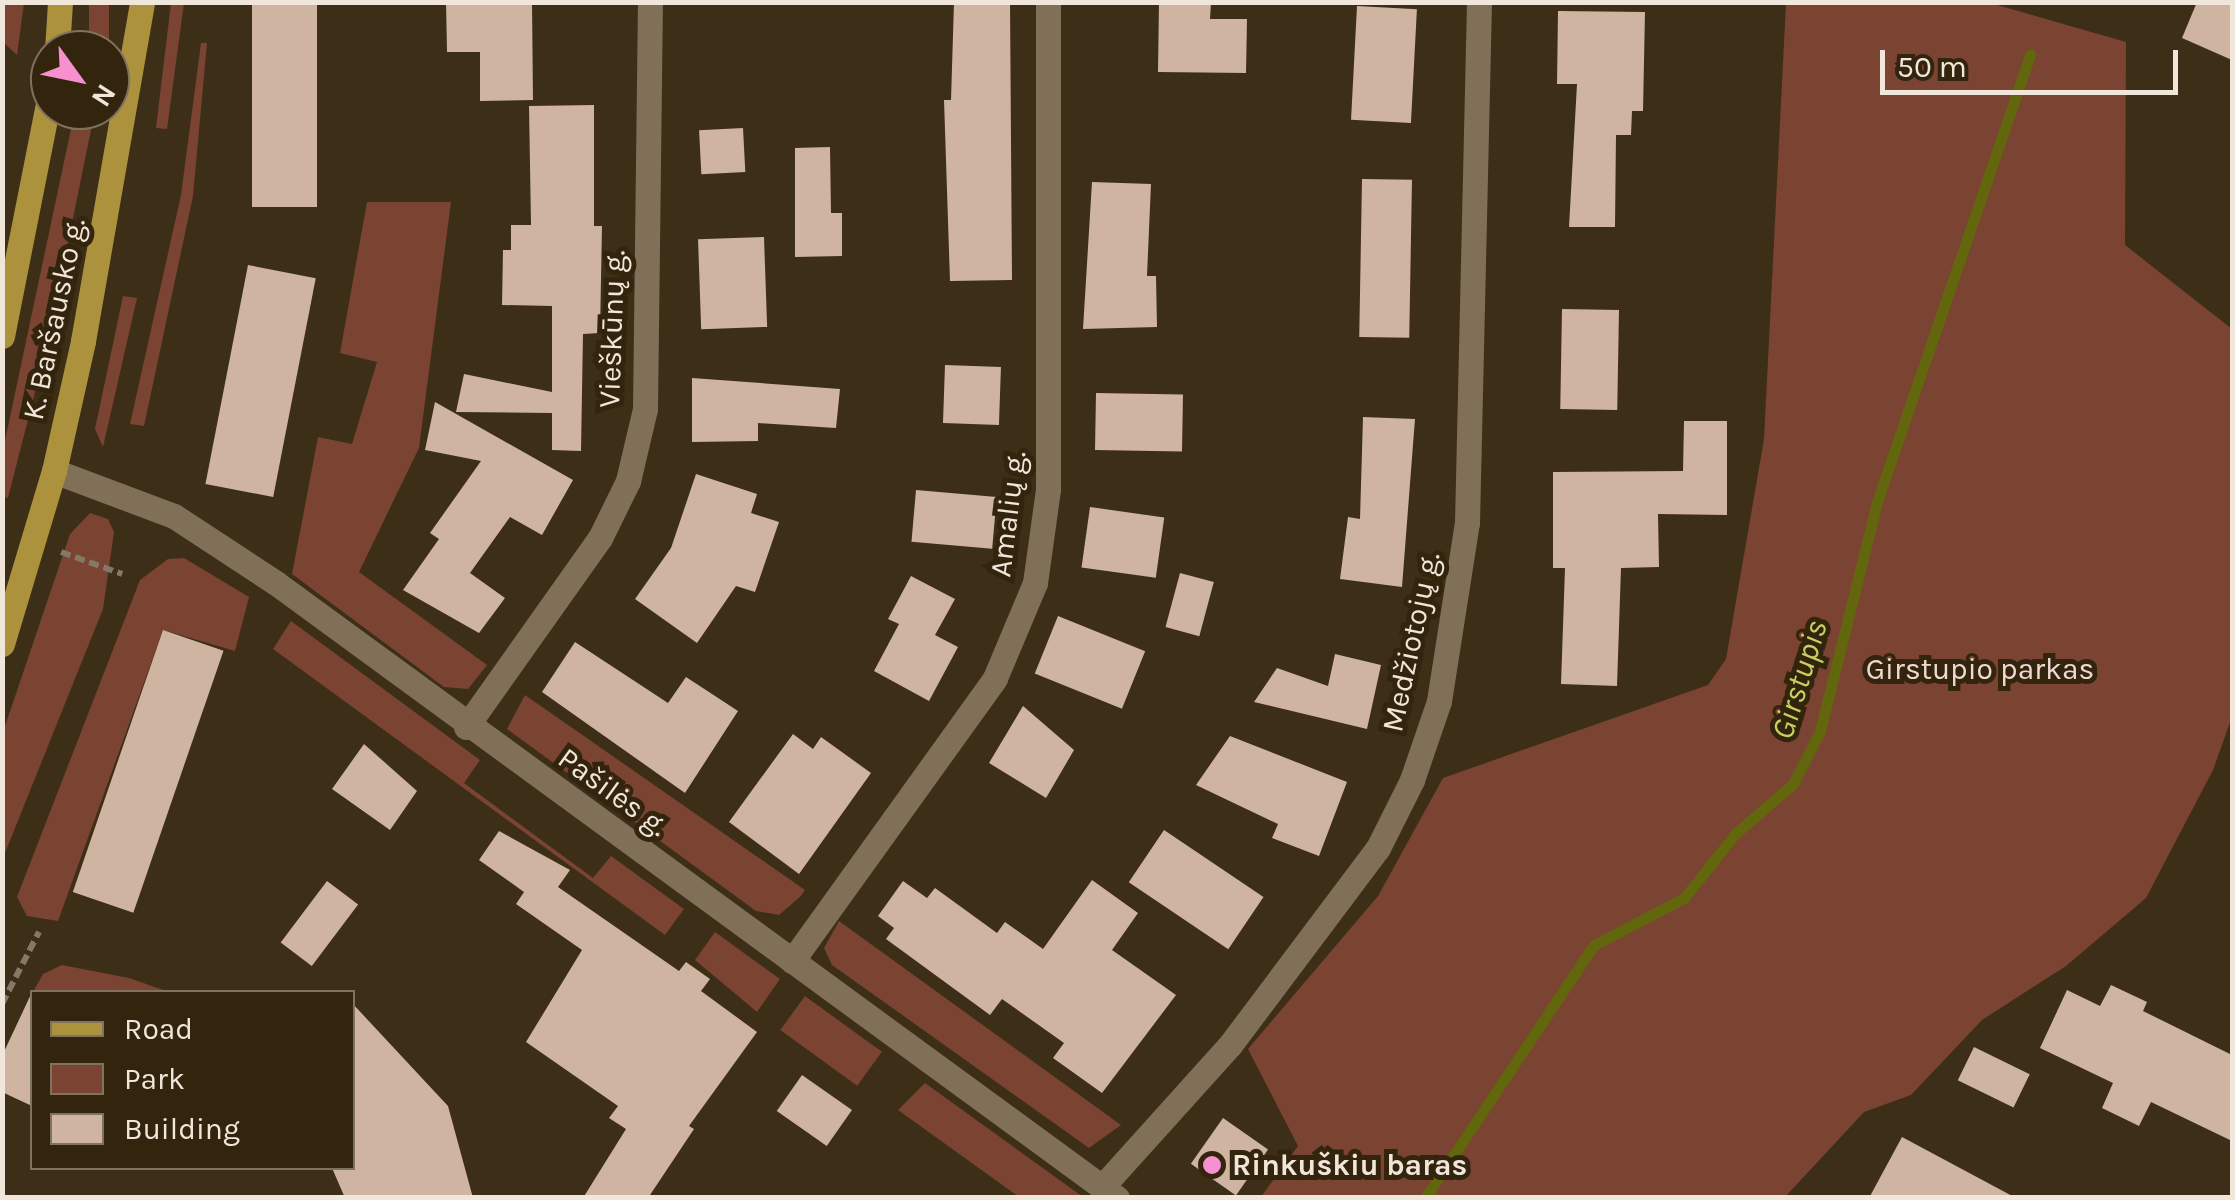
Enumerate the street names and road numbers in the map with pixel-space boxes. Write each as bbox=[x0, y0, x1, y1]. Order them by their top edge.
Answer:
street label: K. Baršausko g. bbox=[15, 215, 93, 423]
street label: Vieškūnų g. bbox=[591, 250, 633, 408]
street label: Amalių g. bbox=[982, 449, 1034, 579]
street label: Medžiotojų g. bbox=[1374, 549, 1448, 735]
street label: Pašilės g. bbox=[551, 740, 675, 844]

